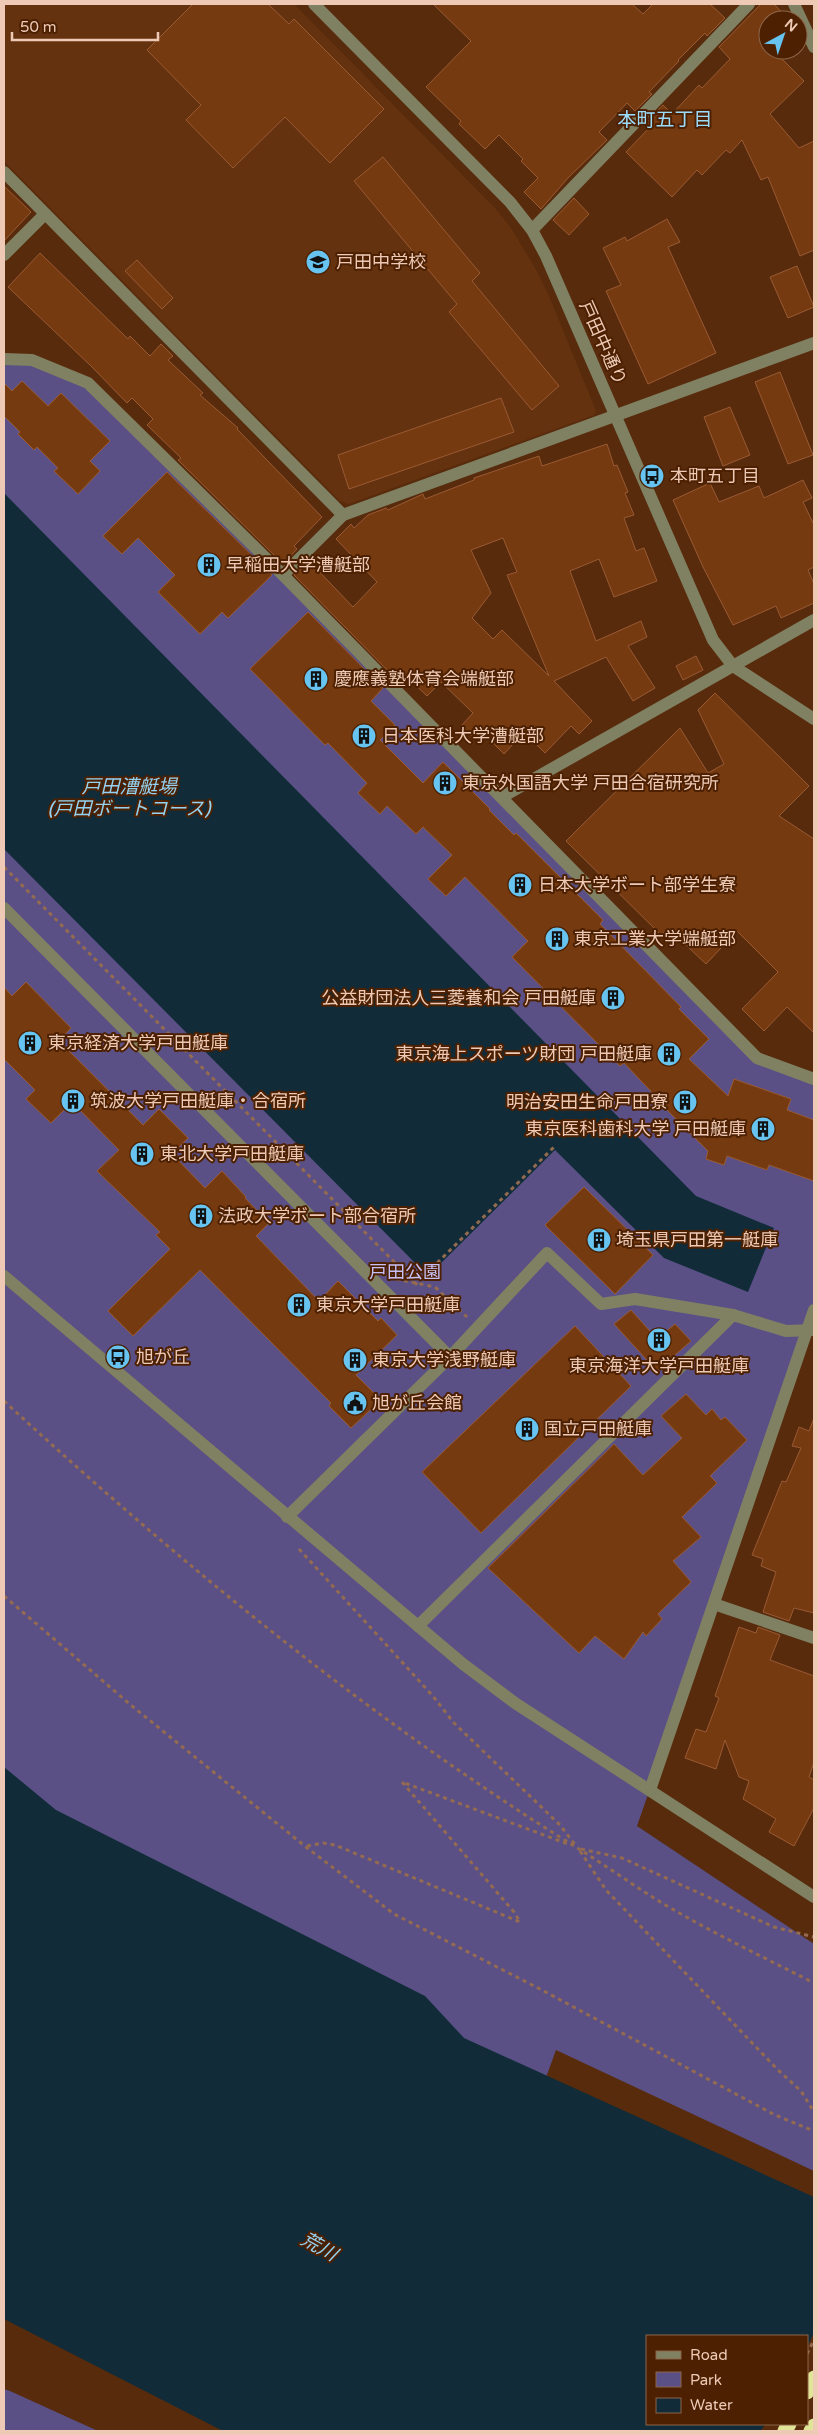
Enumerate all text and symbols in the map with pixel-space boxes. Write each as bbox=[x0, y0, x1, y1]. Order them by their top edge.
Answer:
scale bar bbox=[12, 10, 159, 42]
north arrow bbox=[758, 10, 808, 60]
text: N bbox=[781, 15, 801, 36]
text: 50 m bbox=[20, 18, 57, 36]
district label: 本町五丁目 bbox=[617, 109, 713, 131]
school or university icon: 戸田中学校 bbox=[305, 249, 331, 275]
place label: 戸田中学校 bbox=[336, 251, 426, 273]
street label: 戸田中通り bbox=[575, 297, 631, 389]
bus stop icon: 本町五丁目 bbox=[639, 463, 665, 489]
place label: 本町五丁目 bbox=[670, 465, 760, 487]
building icon: 早稲田大学漕艇部 bbox=[196, 552, 222, 578]
place label: 早稲田大学漕艇部 bbox=[226, 554, 370, 576]
building icon: 慶應義塾体育会端艇部 bbox=[303, 666, 329, 692]
place label: 慶應義塾体育会端艇部 bbox=[334, 668, 514, 690]
building icon: 日本医科大学漕艇部 bbox=[351, 723, 377, 749]
place label: 日本医科大学漕艇部 bbox=[382, 725, 544, 747]
building icon: 東京外国語大学 戸田合宿研究所 bbox=[432, 770, 458, 796]
place label: 東京外国語大学 戸田合宿研究所 bbox=[462, 772, 719, 794]
water label: 戸田漕艇場 (戸田ボートコース) bbox=[48, 776, 213, 820]
building icon: 日本大学ボート部学生寮 bbox=[507, 872, 533, 898]
place label: 日本大学ボート部学生寮 bbox=[538, 874, 736, 896]
building icon: 東京工業大学端艇部 bbox=[544, 926, 570, 952]
place label: 東京工業大学端艇部 bbox=[574, 928, 736, 950]
building icon: 公益財団法人三菱養和会 戸田艇庫 bbox=[600, 985, 626, 1011]
place label: 公益財団法人三菱養和会 戸田艇庫 bbox=[321, 987, 596, 1009]
building icon: 東京経済大学戸田艇庫 bbox=[17, 1030, 43, 1056]
place label: 東京経済大学戸田艇庫 bbox=[48, 1032, 228, 1054]
building icon: 東京海上スポーツ財団 戸田艇庫 bbox=[656, 1041, 682, 1067]
place label: 東京海上スポーツ財団 戸田艇庫 bbox=[396, 1043, 652, 1065]
building icon: 筑波大学戸田艇庫・合宿所 bbox=[60, 1088, 86, 1114]
building icon: 明治安田生命戸田寮 bbox=[672, 1089, 698, 1115]
place label: 筑波大学戸田艇庫・合宿所 bbox=[90, 1090, 306, 1112]
place label: 明治安田生命戸田寮 bbox=[506, 1091, 668, 1113]
building icon: 東京医科歯科大学 戸田艇庫 bbox=[750, 1116, 776, 1142]
place label: 東京医科歯科大学 戸田艇庫 bbox=[525, 1118, 746, 1140]
building icon: 東北大学戸田艇庫 bbox=[129, 1141, 155, 1167]
place label: 東北大学戸田艇庫 bbox=[160, 1143, 304, 1165]
building icon: 法政大学ボート部合宿所 bbox=[188, 1203, 214, 1229]
place label: 法政大学ボート部合宿所 bbox=[218, 1205, 416, 1227]
building icon: 埼玉県戸田第一艇庫 bbox=[586, 1227, 612, 1253]
place label: 埼玉県戸田第一艇庫 bbox=[616, 1229, 778, 1251]
park label: 戸田公園 bbox=[369, 1261, 441, 1283]
building icon: 東京大学戸田艇庫 bbox=[286, 1292, 312, 1318]
place label: 東京大学戸田艇庫 bbox=[316, 1294, 460, 1316]
building icon: 東京海洋大学戸田艇庫 bbox=[646, 1327, 672, 1353]
bus stop icon: 旭が丘 bbox=[105, 1344, 131, 1370]
place label: 旭が丘 bbox=[136, 1346, 190, 1368]
building icon: 東京大学浅野艇庫 bbox=[342, 1347, 368, 1373]
place label: 東京大学浅野艇庫 bbox=[372, 1349, 516, 1371]
place label: 東京海洋大学戸田艇庫 bbox=[569, 1355, 749, 1377]
public building icon: 旭が丘会館 bbox=[342, 1390, 368, 1416]
place label: 旭が丘会館 bbox=[372, 1392, 462, 1414]
building icon: 国立戸田艇庫 bbox=[514, 1416, 540, 1442]
place label: 国立戸田艇庫 bbox=[544, 1418, 652, 1440]
water label: 荒川 bbox=[297, 2228, 343, 2267]
legend bbox=[646, 2335, 808, 2425]
text: Road bbox=[690, 2346, 728, 2364]
text: Park bbox=[690, 2371, 722, 2389]
text: Water bbox=[690, 2396, 733, 2414]

